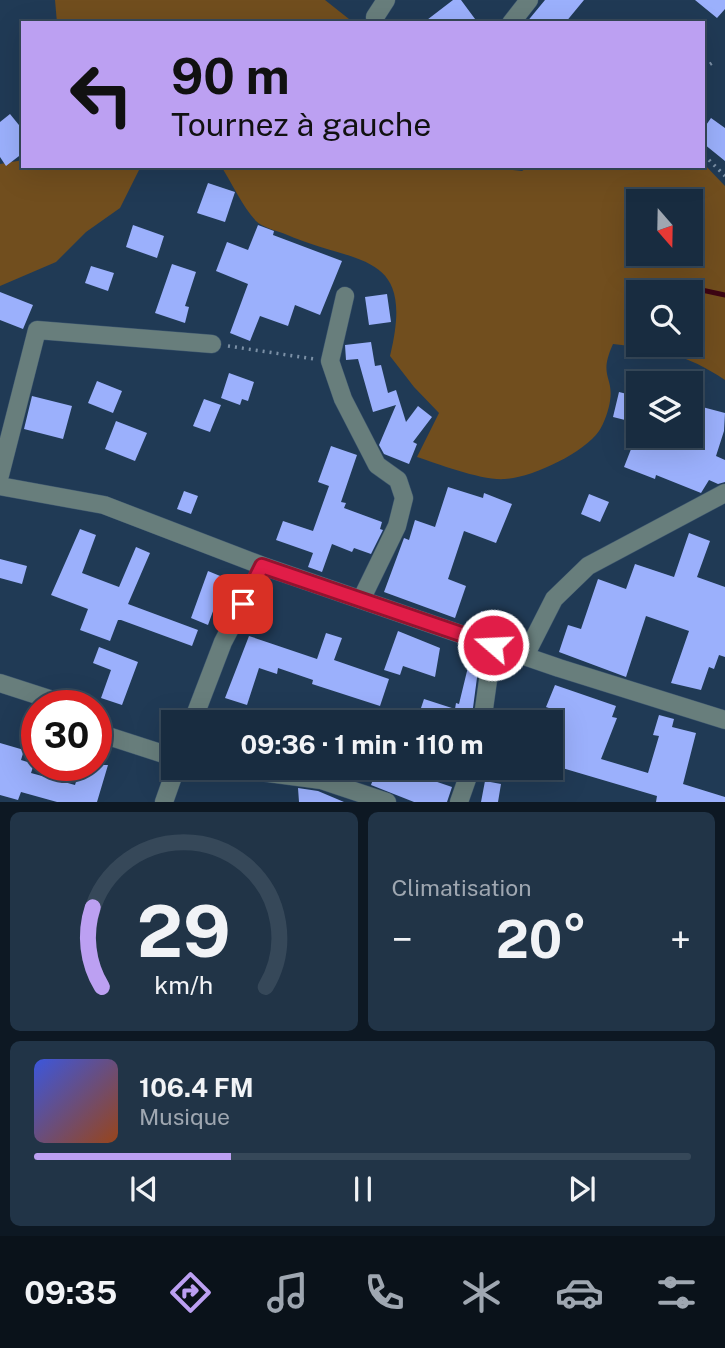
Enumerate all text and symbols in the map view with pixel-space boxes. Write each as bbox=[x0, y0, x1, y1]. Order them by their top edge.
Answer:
text: 90 m bbox=[171, 47, 290, 105]
icon: left bbox=[56, 49, 147, 140]
text: Tournez à gauche bbox=[171, 106, 431, 143]
north arrow bbox=[626, 189, 704, 266]
map controls bbox=[626, 189, 703, 448]
button: search bbox=[626, 280, 703, 357]
button: layers bbox=[626, 371, 703, 448]
pin bbox=[213, 574, 273, 634]
icon: arrive bbox=[224, 585, 262, 623]
position arrow bbox=[456, 608, 530, 682]
speed limit sign: 30 bbox=[21, 690, 112, 781]
text: 09:36 · 1 min · 110 m bbox=[241, 729, 483, 760]
text: Climatisation bbox=[392, 874, 532, 901]
text: 29 bbox=[137, 889, 231, 974]
text: 20° bbox=[496, 909, 587, 970]
text: − bbox=[392, 917, 413, 962]
text: + bbox=[670, 917, 691, 962]
text: km/h bbox=[154, 970, 213, 1000]
text: 106.4 FM bbox=[139, 1072, 254, 1103]
text: Musique bbox=[139, 1103, 230, 1130]
icon: previous bbox=[125, 1170, 163, 1208]
icon: pause bbox=[344, 1170, 382, 1208]
icon: next bbox=[563, 1170, 601, 1208]
icon: directions bbox=[166, 1268, 215, 1317]
icon: music bbox=[263, 1268, 312, 1317]
icon: phone bbox=[360, 1268, 409, 1317]
icon: climate bbox=[457, 1268, 506, 1317]
icon: car bbox=[555, 1268, 604, 1317]
icon: filters bbox=[652, 1268, 701, 1317]
text: 09:35 bbox=[24, 1274, 117, 1311]

